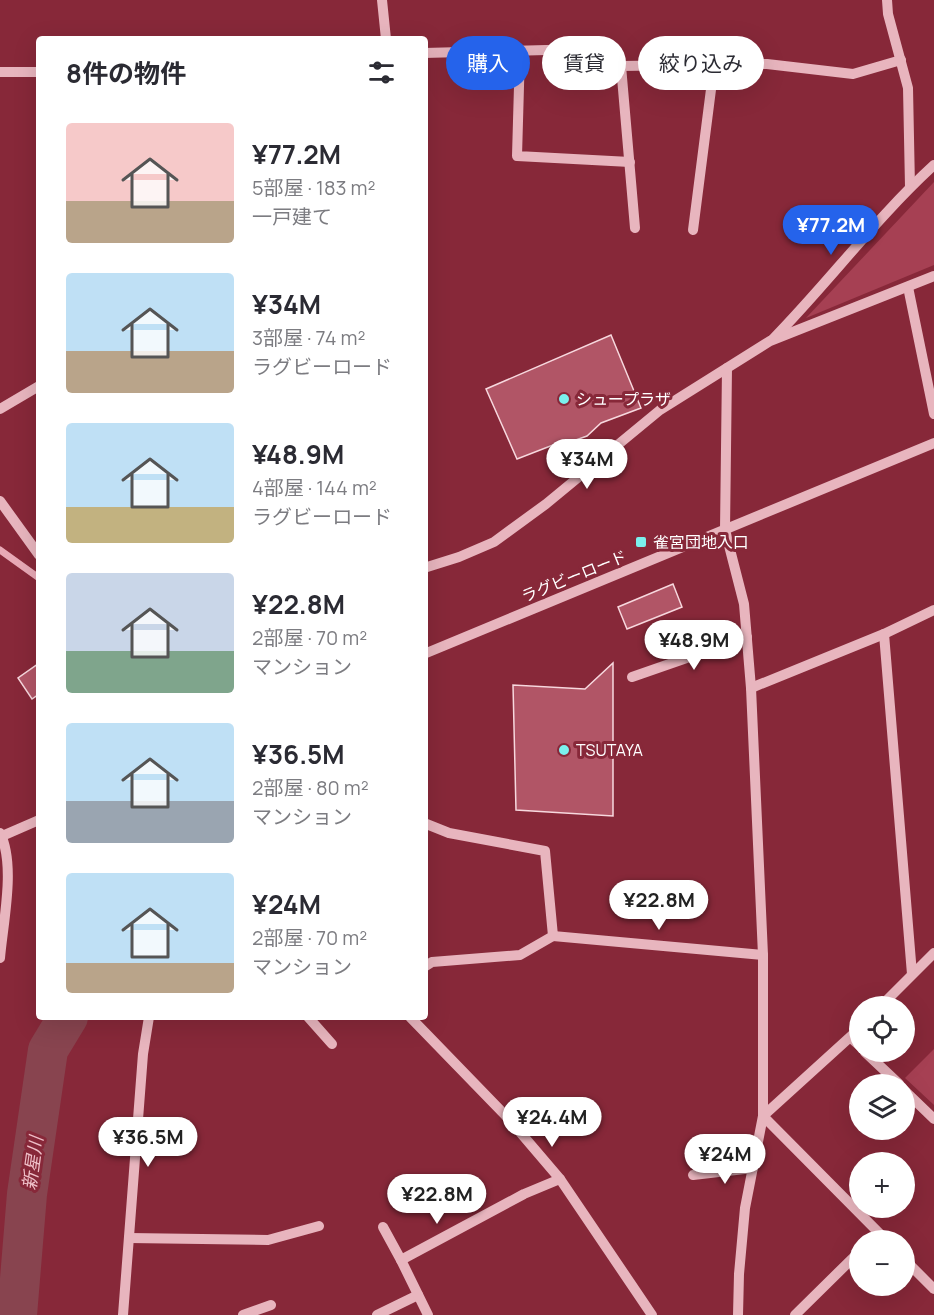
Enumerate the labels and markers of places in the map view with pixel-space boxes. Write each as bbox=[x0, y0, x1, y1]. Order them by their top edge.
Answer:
pin: ¥77.2M bbox=[782, 205, 880, 256]
place label: シュープラザ bbox=[576, 388, 671, 410]
marker: シュープラザ bbox=[557, 392, 571, 406]
pin: ¥34M bbox=[551, 439, 623, 490]
place label: 雀宮団地入口 bbox=[653, 531, 749, 553]
marker: 雀宮団地入口 bbox=[634, 535, 648, 549]
pin: ¥48.9M bbox=[645, 620, 743, 671]
place label: TSUTAYA bbox=[576, 739, 643, 761]
marker: TSUTAYA bbox=[557, 743, 571, 757]
pin: ¥22.8M bbox=[610, 880, 708, 931]
pin: ¥24.4M bbox=[503, 1097, 601, 1148]
pin: ¥36.5M bbox=[99, 1117, 197, 1168]
pin: ¥24M bbox=[689, 1134, 761, 1185]
pin: ¥22.8M bbox=[388, 1174, 486, 1225]

